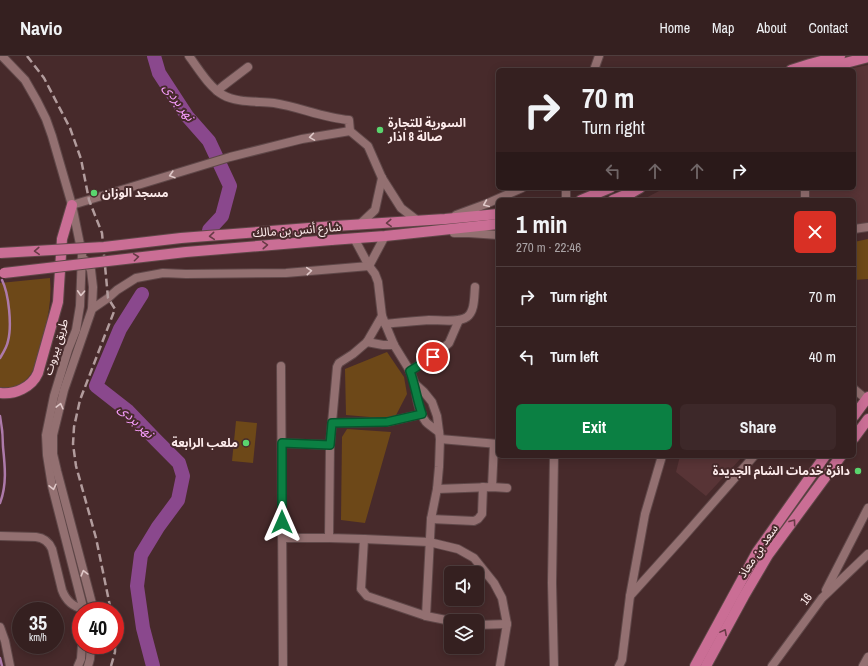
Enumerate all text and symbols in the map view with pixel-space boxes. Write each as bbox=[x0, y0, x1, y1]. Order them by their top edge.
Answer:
text: Navio bbox=[20, 15, 62, 41]
text: Home bbox=[659, 19, 690, 37]
text: Map bbox=[712, 19, 734, 37]
text: About bbox=[756, 19, 786, 37]
text: Contact bbox=[808, 19, 848, 37]
text: 70 m bbox=[582, 79, 634, 117]
water label: نهر بردى bbox=[160, 80, 199, 125]
icon: right bbox=[516, 84, 568, 136]
place label: السورية للتجارة صالة 8 اذار bbox=[387, 115, 466, 145]
text: Turn right bbox=[582, 115, 645, 140]
marker: السورية للتجارة صالة 8 اذار bbox=[375, 125, 385, 135]
one-way arrow bbox=[309, 132, 315, 141]
icon: left bbox=[602, 160, 624, 182]
icon: ahead bbox=[644, 160, 666, 182]
icon: ahead bbox=[686, 160, 708, 182]
icon: right bbox=[728, 160, 750, 182]
one-way arrow bbox=[169, 170, 176, 179]
place label: مسجد الوزان bbox=[102, 185, 169, 201]
marker: مسجد الوزان bbox=[89, 188, 99, 198]
one-way arrow bbox=[483, 199, 491, 207]
text: 1 min bbox=[516, 208, 567, 240]
button: close bbox=[794, 211, 836, 253]
street label: شارع أنس بن مالك bbox=[252, 219, 342, 242]
one-way arrow bbox=[386, 219, 392, 228]
one-way arrow bbox=[209, 231, 215, 240]
text: 270 m · 22:46 bbox=[516, 239, 581, 256]
one-way arrow bbox=[262, 240, 268, 249]
one-way arrow bbox=[34, 247, 40, 255]
one-way arrow bbox=[133, 253, 139, 262]
one-way arrow bbox=[306, 266, 312, 275]
icon: right bbox=[516, 286, 538, 308]
text: Turn right bbox=[550, 286, 607, 307]
text: 70 m bbox=[809, 286, 836, 307]
one-way arrow bbox=[76, 290, 85, 296]
street label: طريق بيروت bbox=[40, 317, 72, 377]
pin bbox=[416, 340, 450, 374]
icon: arrive bbox=[422, 346, 444, 368]
icon: left bbox=[516, 346, 538, 368]
text: Turn left bbox=[550, 346, 598, 367]
text: 40 m bbox=[809, 346, 836, 367]
water label: نهر بردى bbox=[115, 400, 158, 443]
one-way arrow bbox=[55, 403, 63, 409]
button: Exit bbox=[516, 404, 672, 450]
button: Share bbox=[680, 404, 836, 450]
place label: ملعب الرابعة bbox=[172, 435, 238, 451]
marker: ملعب الرابعة bbox=[241, 438, 251, 448]
place label: دائرة خدمات الشام الجديدة bbox=[713, 463, 850, 480]
marker: دائرة خدمات الشام الجديدة bbox=[853, 466, 863, 476]
one-way arrow bbox=[48, 484, 56, 491]
position arrow bbox=[261, 501, 303, 543]
one-way arrow bbox=[788, 519, 795, 526]
street label: سعد بن معاذ bbox=[734, 521, 782, 581]
map controls bbox=[444, 566, 484, 654]
button: sound bbox=[444, 566, 484, 606]
one-way arrow bbox=[80, 570, 89, 577]
street label: 16 bbox=[796, 590, 816, 608]
speed limit sign: 40 bbox=[72, 602, 124, 654]
text: 35 bbox=[29, 609, 47, 636]
button: layers bbox=[444, 614, 484, 654]
one-way arrow bbox=[720, 629, 727, 636]
text: km/h bbox=[29, 631, 47, 644]

